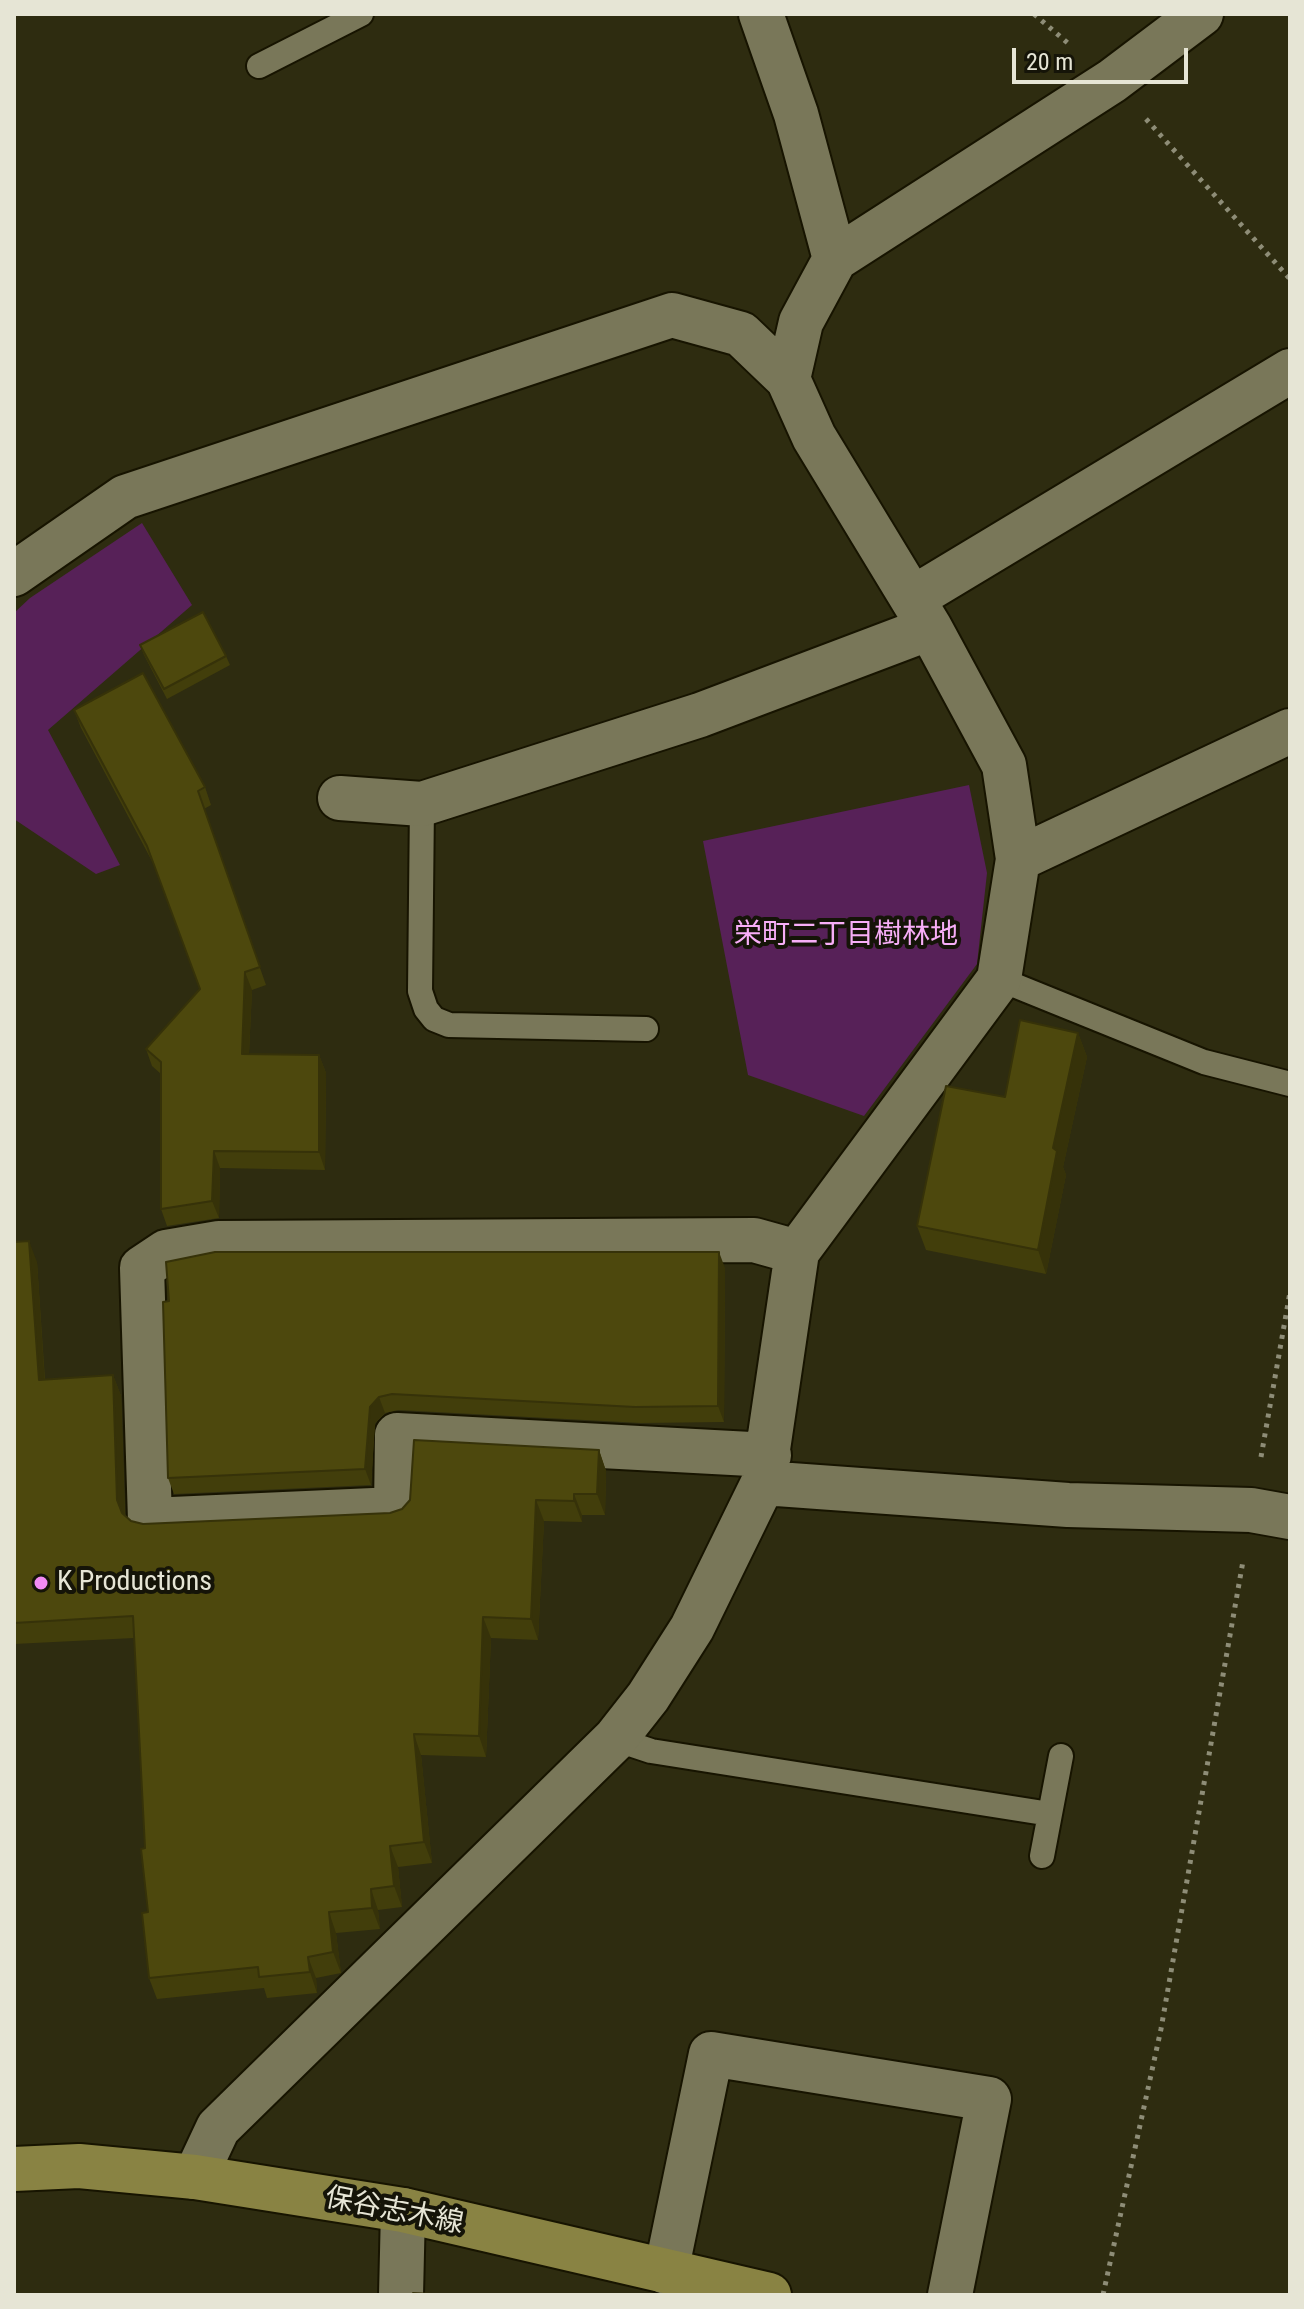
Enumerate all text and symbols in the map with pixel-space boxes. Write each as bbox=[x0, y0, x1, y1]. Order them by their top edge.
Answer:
scale bar bbox=[1016, 32, 1192, 82]
text: 20 m bbox=[1026, 48, 1073, 76]
park label: 栄町二丁目樹林地 bbox=[734, 919, 958, 953]
place label: K Productions bbox=[57, 1566, 212, 1600]
marker: K Productions bbox=[32, 1574, 50, 1592]
street label: 保谷志木線 bbox=[322, 2182, 466, 2242]

